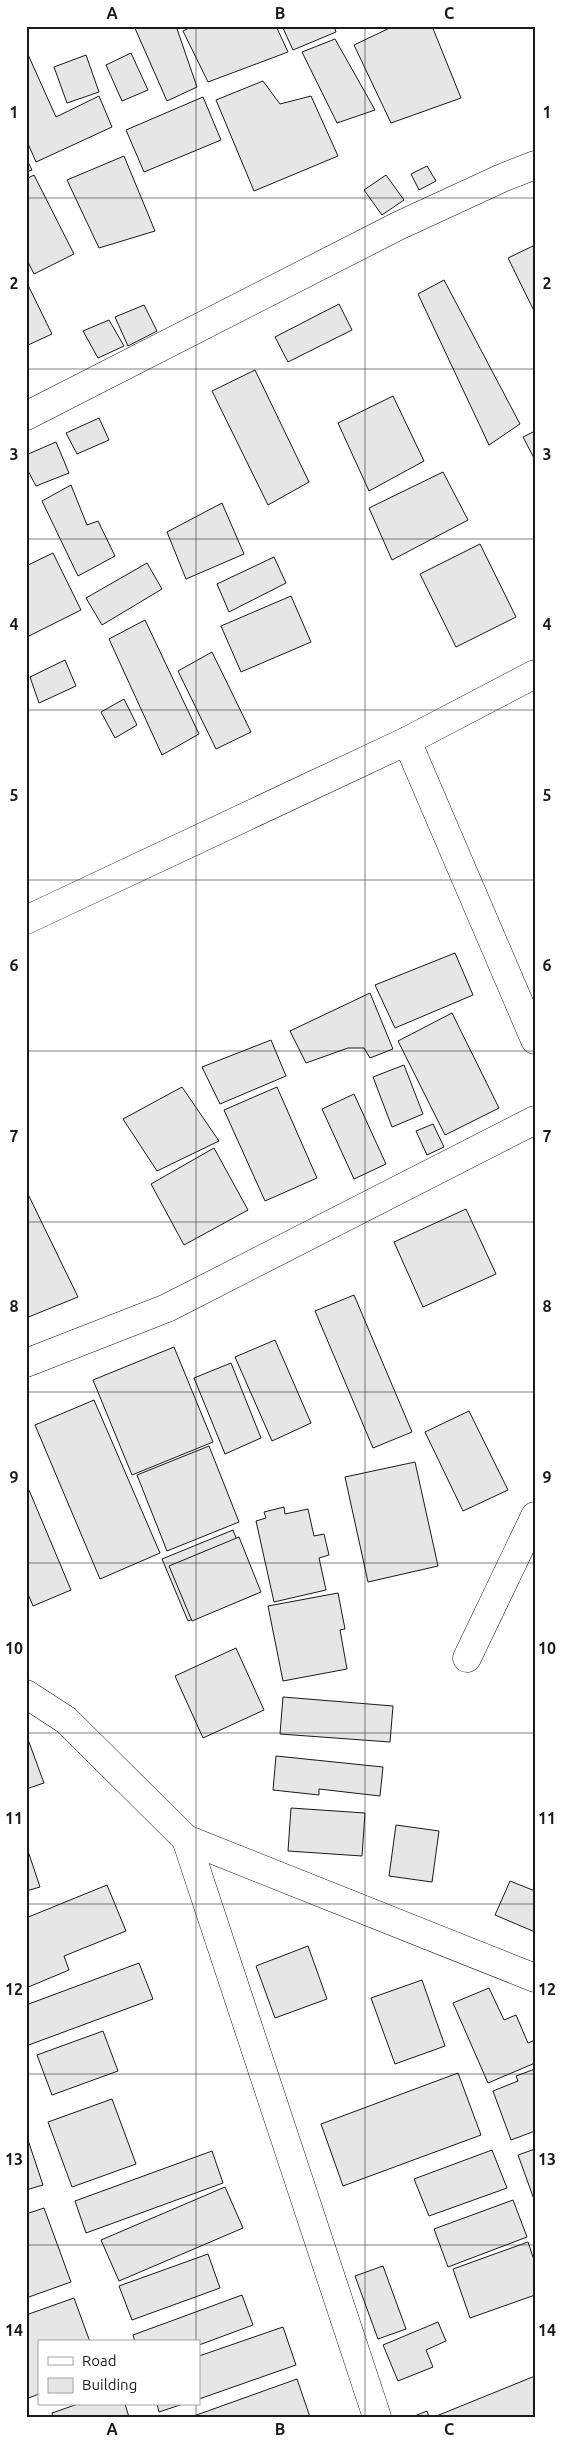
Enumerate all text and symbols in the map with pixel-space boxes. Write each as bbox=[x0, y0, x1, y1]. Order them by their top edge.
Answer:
text: A bbox=[106, 4, 118, 22]
text: B bbox=[275, 4, 285, 22]
text: C bbox=[444, 4, 454, 22]
text: 1 bbox=[9, 103, 19, 121]
text: 1 bbox=[542, 103, 552, 121]
text: 2 bbox=[9, 274, 19, 292]
text: 2 bbox=[542, 274, 552, 292]
text: 3 bbox=[9, 445, 19, 463]
text: 3 bbox=[542, 445, 552, 463]
text: 4 bbox=[9, 615, 19, 633]
text: 4 bbox=[542, 615, 552, 633]
text: 5 bbox=[9, 786, 19, 804]
text: 5 bbox=[542, 786, 552, 804]
text: 6 bbox=[9, 956, 19, 974]
text: 6 bbox=[542, 956, 552, 974]
text: 7 bbox=[9, 1127, 19, 1145]
text: 7 bbox=[542, 1127, 552, 1145]
text: 8 bbox=[9, 1297, 19, 1315]
text: 8 bbox=[542, 1297, 552, 1315]
text: 9 bbox=[9, 1468, 19, 1486]
text: 9 bbox=[542, 1468, 552, 1486]
text: 10 bbox=[5, 1639, 23, 1657]
text: 10 bbox=[538, 1639, 556, 1657]
text: 11 bbox=[5, 1809, 23, 1827]
text: 11 bbox=[538, 1809, 556, 1827]
text: 12 bbox=[5, 1980, 23, 1998]
text: 12 bbox=[538, 1980, 556, 1998]
text: 13 bbox=[5, 2150, 23, 2168]
text: 13 bbox=[538, 2150, 556, 2168]
text: 14 bbox=[5, 2321, 23, 2339]
text: 14 bbox=[538, 2321, 556, 2339]
legend bbox=[38, 2340, 200, 2406]
text: Road bbox=[82, 2352, 117, 2369]
text: Building bbox=[82, 2376, 137, 2393]
text: A bbox=[106, 2420, 118, 2438]
text: B bbox=[275, 2420, 285, 2438]
text: C bbox=[444, 2420, 454, 2438]

